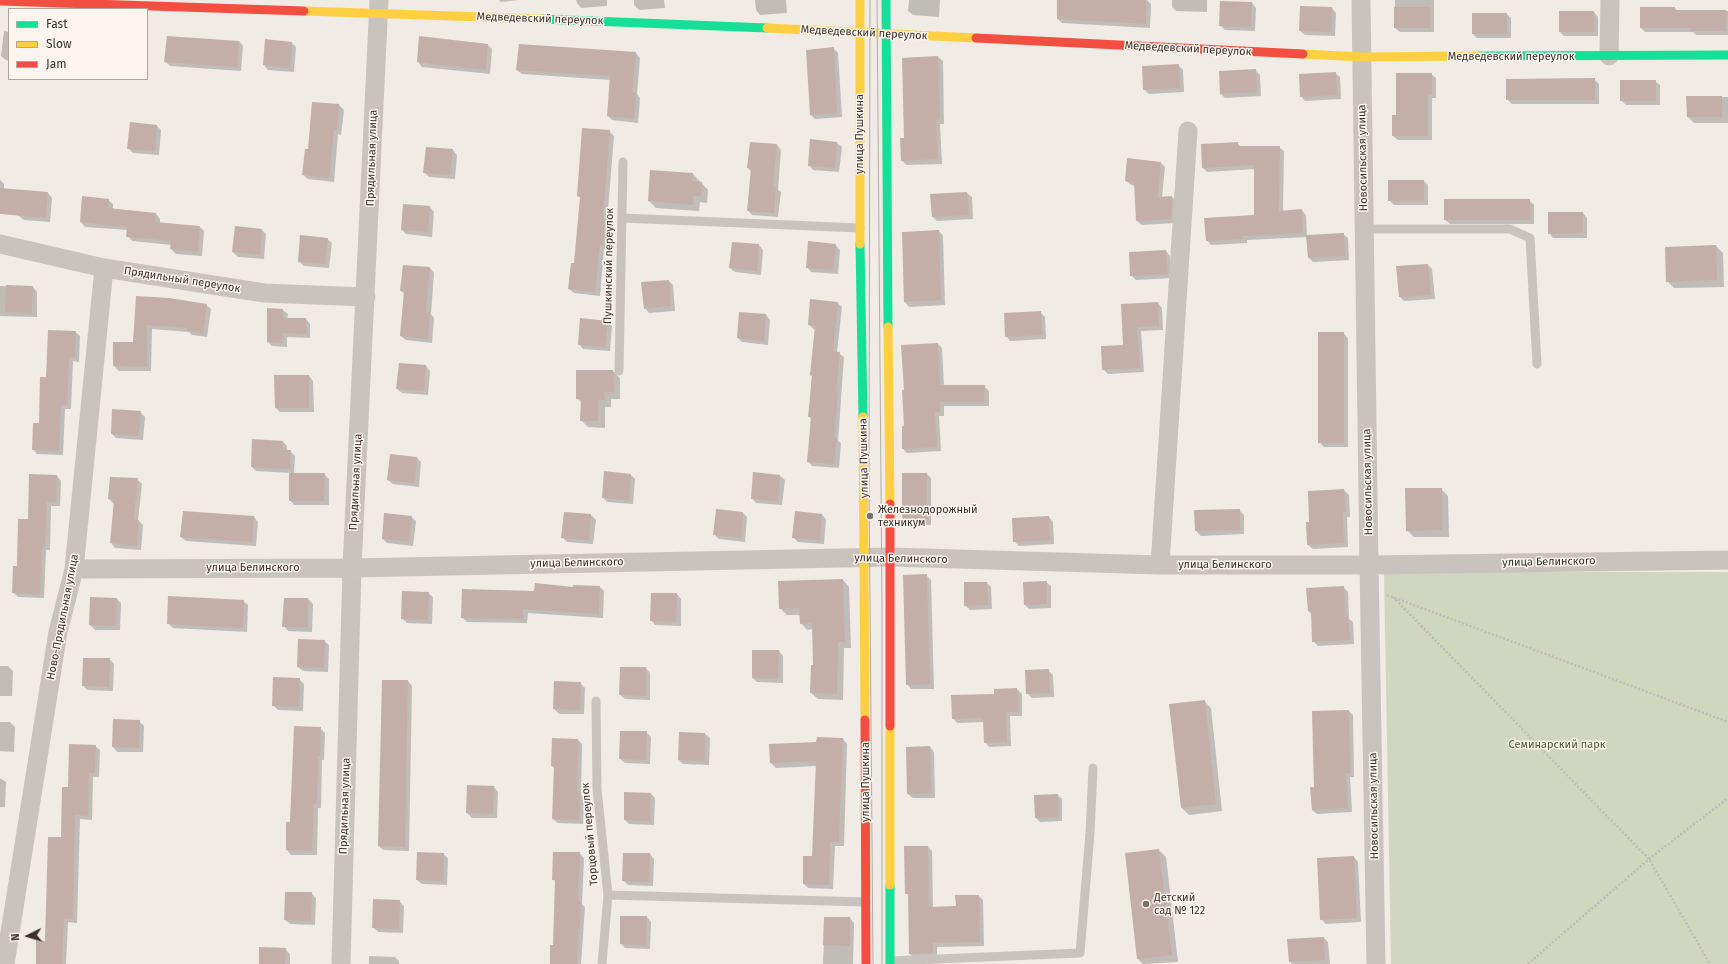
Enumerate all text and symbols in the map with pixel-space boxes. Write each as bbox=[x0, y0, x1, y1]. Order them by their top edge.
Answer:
legend bbox=[8, 8, 148, 80]
street label: Медведевский переулок bbox=[476, 10, 604, 28]
text: Fast bbox=[46, 17, 68, 31]
street label: Медведевский переулок bbox=[800, 23, 928, 43]
text: Slow bbox=[46, 37, 72, 51]
street label: Медведевский переулок bbox=[1124, 39, 1252, 59]
street label: Медведевский переулок bbox=[1448, 50, 1574, 64]
text: Jam bbox=[46, 57, 66, 71]
street label: улица Пушкина bbox=[853, 94, 867, 174]
street label: Новосильская улица bbox=[1355, 105, 1371, 211]
street label: Прядильная улица bbox=[364, 109, 380, 207]
street label: Пушкинский переулок bbox=[601, 208, 617, 324]
street label: Прядильный переулок bbox=[123, 264, 241, 296]
street label: улица Пушкина bbox=[857, 418, 871, 498]
street label: Новосильская улица bbox=[1360, 429, 1376, 535]
street label: Прядильная улица bbox=[347, 433, 365, 531]
place label: Железнодорожный техникум bbox=[878, 503, 978, 529]
marker: Железнодорожный техникум bbox=[865, 511, 875, 521]
street label: улица Белинского bbox=[854, 552, 948, 566]
street label: Ново-Прядильная улица bbox=[44, 553, 82, 681]
street label: улица Белинского bbox=[1502, 555, 1596, 569]
street label: улица Белинского bbox=[530, 556, 624, 570]
street label: улица Белинского bbox=[1178, 558, 1272, 572]
street label: улица Белинского bbox=[206, 561, 300, 575]
park label: Семинарский парк bbox=[1509, 738, 1605, 752]
street label: улица Пушкина bbox=[859, 742, 873, 822]
street label: Новосильская улица bbox=[1366, 753, 1382, 859]
street label: Прядильная улица bbox=[337, 757, 353, 855]
street label: Торцовый переулок bbox=[579, 782, 601, 886]
place label: Детский сад № 122 bbox=[1154, 891, 1205, 917]
marker: Детский сад № 122 bbox=[1141, 899, 1151, 909]
north arrow bbox=[8, 916, 48, 956]
text: N bbox=[9, 933, 22, 941]

